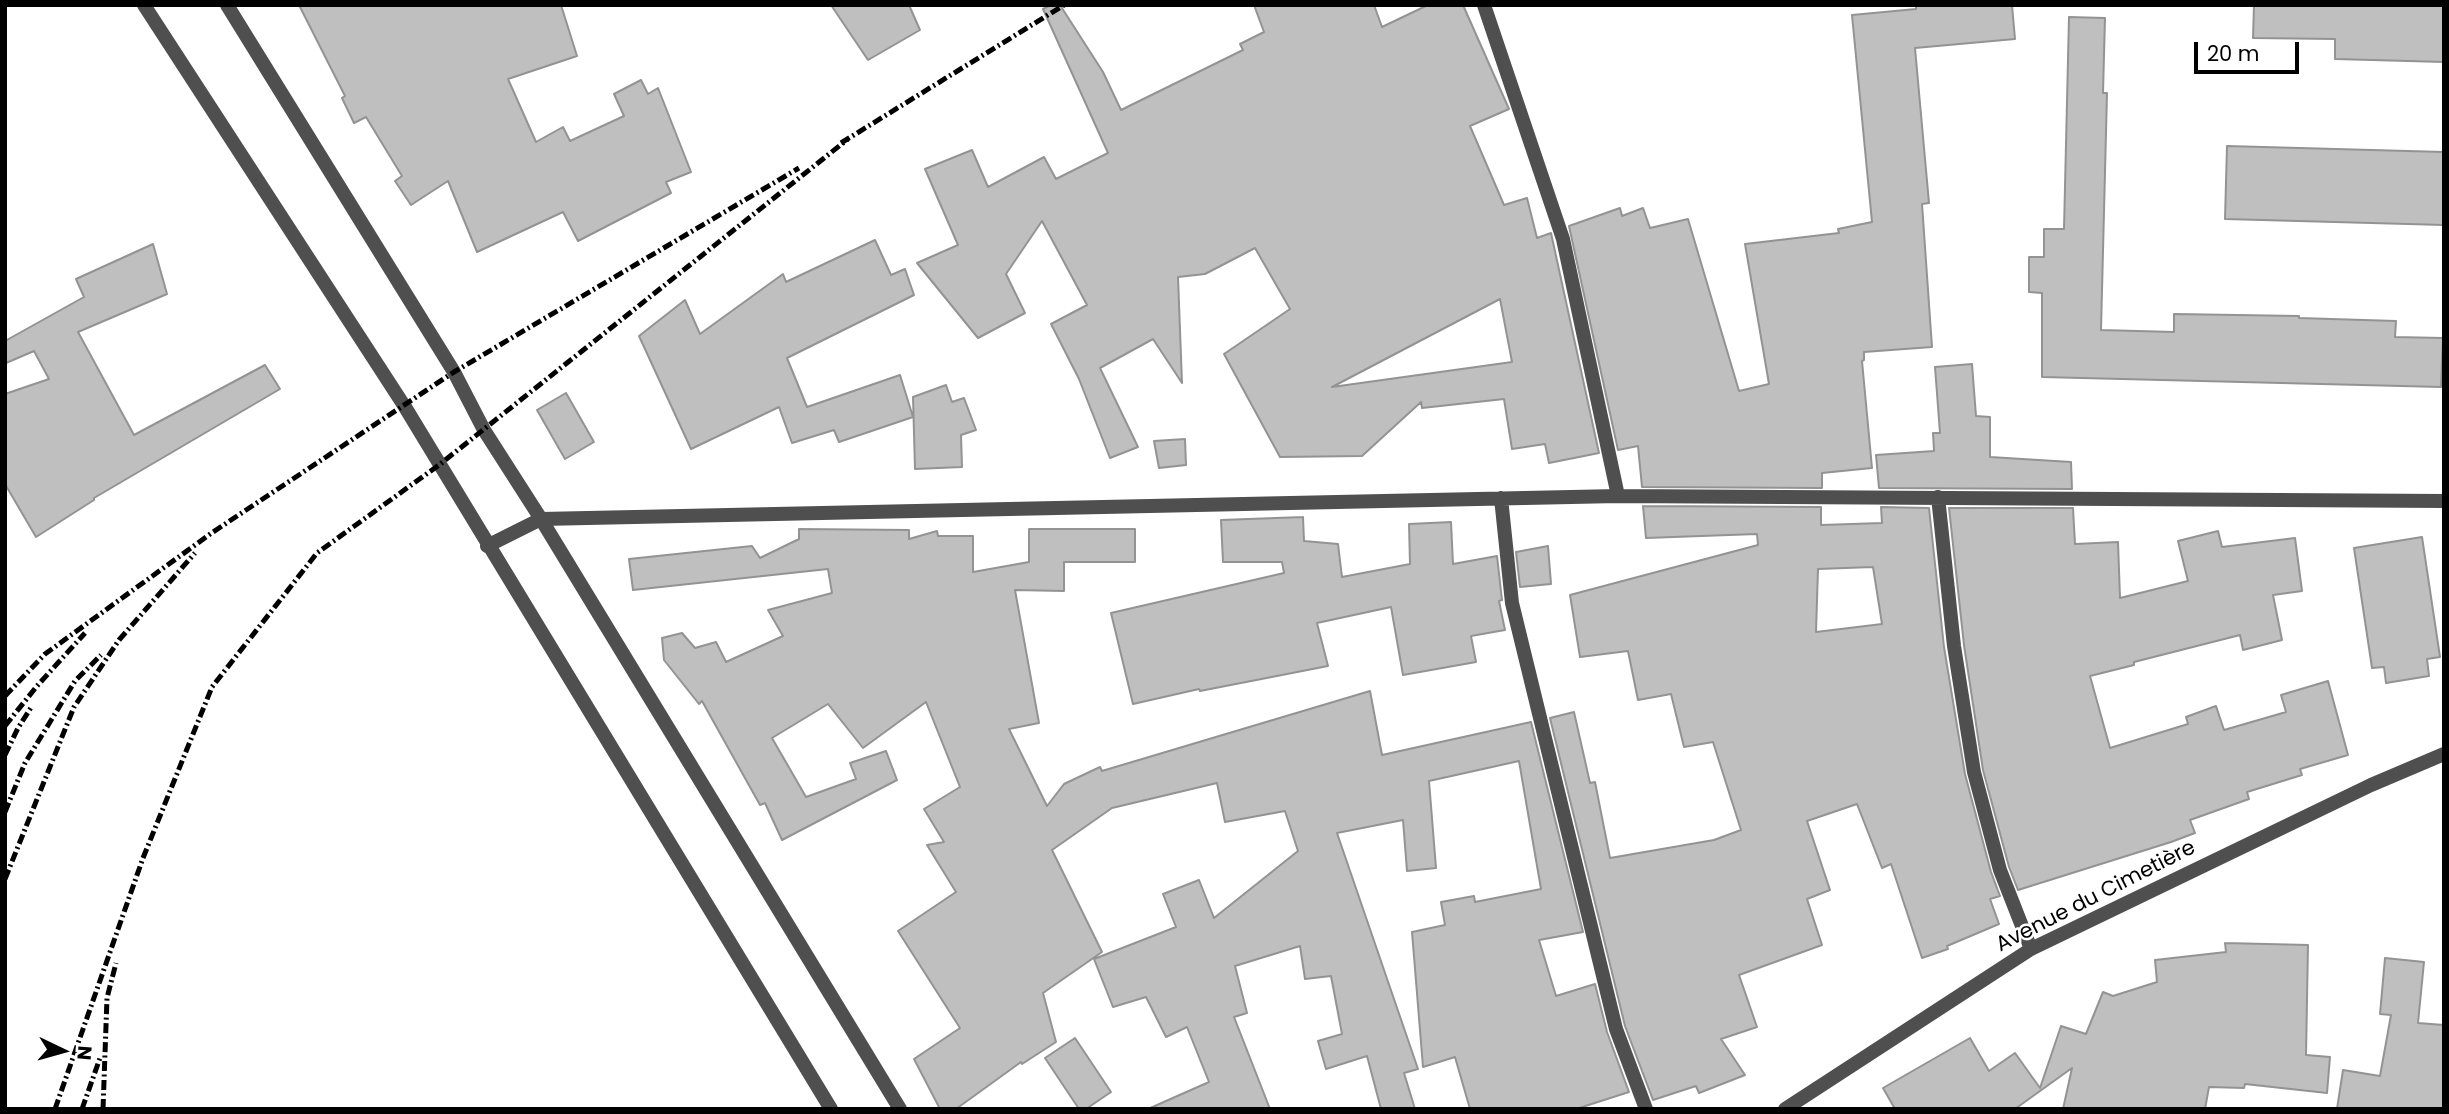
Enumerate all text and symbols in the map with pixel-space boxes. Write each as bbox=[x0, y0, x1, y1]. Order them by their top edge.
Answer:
scale bar bbox=[2197, 28, 2302, 72]
text: 20 m bbox=[2207, 39, 2260, 68]
street label: Avenue du Cimetière bbox=[1992, 836, 2200, 958]
north arrow bbox=[28, 1016, 98, 1086]
text: N bbox=[70, 1045, 98, 1061]

